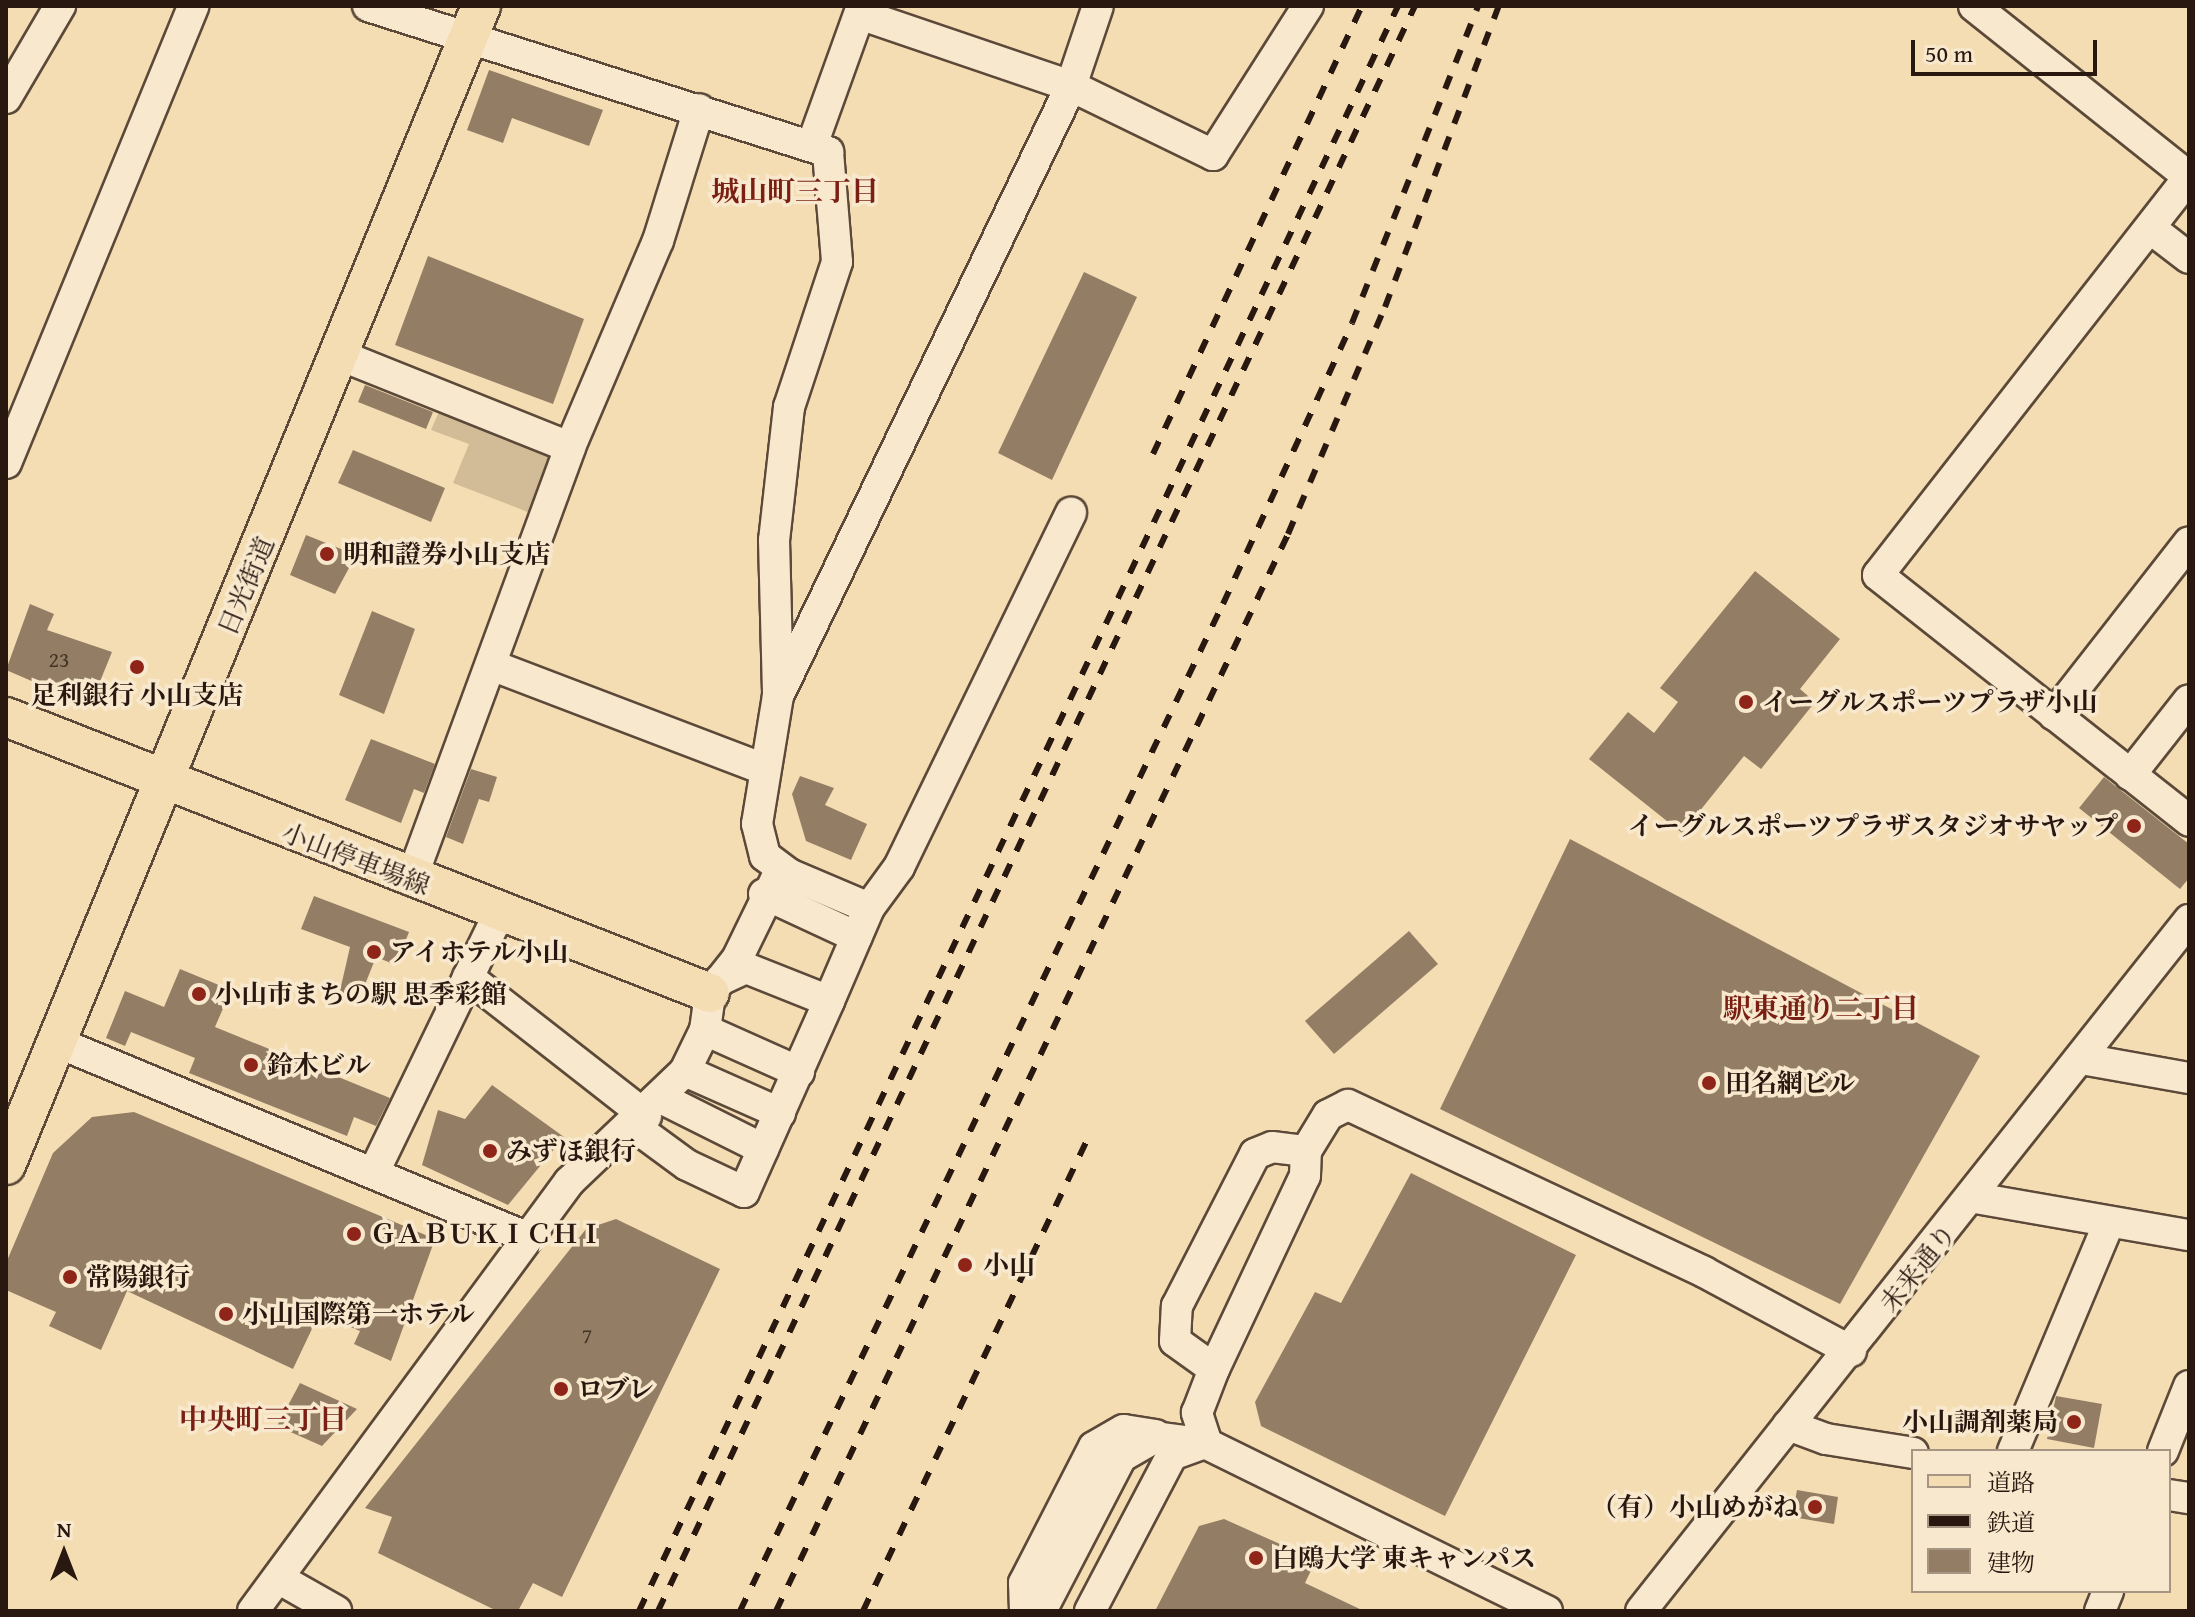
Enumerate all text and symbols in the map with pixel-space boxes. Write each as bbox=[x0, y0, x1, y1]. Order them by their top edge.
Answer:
scale bar bbox=[1915, 24, 2101, 74]
text: 50 m bbox=[1925, 36, 1973, 71]
district label: 城山町三丁目 bbox=[711, 174, 879, 208]
street label: 日光街道 bbox=[211, 532, 281, 640]
place label: 明和證券小山支店 bbox=[343, 538, 551, 570]
marker: 明和證券小山支店 bbox=[318, 545, 336, 563]
house number: 23 bbox=[48, 647, 70, 673]
marker: 足利銀行 小山支店 bbox=[128, 658, 146, 676]
place label: 足利銀行 小山支店 bbox=[30, 679, 244, 711]
place label: イーグルスポーツプラザ小山 bbox=[1762, 686, 2100, 718]
marker: イーグルスポーツプラザ小山 bbox=[1737, 693, 1755, 711]
place label: イーグルスポーツプラザスタジオサヤップ bbox=[1624, 810, 2118, 842]
street label: 小山停車場線 bbox=[278, 816, 434, 902]
marker: イーグルスポーツプラザスタジオサヤップ bbox=[2125, 817, 2143, 835]
place label: アイホテル小山 bbox=[390, 936, 572, 968]
marker: アイホテル小山 bbox=[365, 943, 383, 961]
place label: 小山市まちの駅 思季彩館 bbox=[215, 978, 507, 1010]
marker: 小山市まちの駅 思季彩館 bbox=[190, 985, 208, 1003]
district label: 駅東通り二丁目 bbox=[1723, 991, 1919, 1025]
place label: 鈴木ビル bbox=[267, 1049, 371, 1081]
marker: 鈴木ビル bbox=[242, 1056, 260, 1074]
place label: 田名網ビル bbox=[1725, 1067, 1855, 1099]
marker: 田名網ビル bbox=[1700, 1074, 1718, 1092]
place label: みずほ銀行 bbox=[506, 1135, 636, 1167]
marker: みずほ銀行 bbox=[481, 1142, 499, 1160]
place label: ＧＡＢＵＫＩＣＨＩ bbox=[370, 1218, 604, 1250]
street label: 未来通り bbox=[1873, 1218, 1963, 1318]
marker: ＧＡＢＵＫＩＣＨＩ bbox=[345, 1225, 363, 1243]
place label: 小山 bbox=[983, 1249, 1035, 1281]
marker: 小山 bbox=[954, 1254, 976, 1276]
place label: 常陽銀行 bbox=[86, 1261, 190, 1293]
marker: 常陽銀行 bbox=[61, 1268, 79, 1286]
place label: 小山国際第一ホテル bbox=[242, 1298, 476, 1330]
marker: 小山国際第一ホテル bbox=[217, 1305, 235, 1323]
house number: 7 bbox=[582, 1323, 592, 1349]
place label: ロブレ bbox=[577, 1373, 655, 1405]
marker: ロブレ bbox=[552, 1380, 570, 1398]
district label: 中央町三丁目 bbox=[179, 1402, 347, 1436]
place label: 小山調剤薬局 bbox=[1902, 1406, 2058, 1438]
marker: 小山調剤薬局 bbox=[2065, 1413, 2083, 1431]
legend bbox=[1911, 1449, 2171, 1593]
text: 道路 bbox=[1987, 1465, 2035, 1500]
place label: （有）小山めがね bbox=[1591, 1491, 1799, 1523]
marker: （有）小山めがね bbox=[1806, 1498, 1824, 1516]
text: 鉄道 bbox=[1987, 1505, 2035, 1540]
north arrow bbox=[24, 1513, 104, 1593]
text: N bbox=[57, 1513, 71, 1545]
place label: 白鴎大学 東キャンパス bbox=[1272, 1542, 1538, 1574]
text: 建物 bbox=[1987, 1545, 2035, 1580]
marker: 白鴎大学 東キャンパス bbox=[1247, 1549, 1265, 1567]

